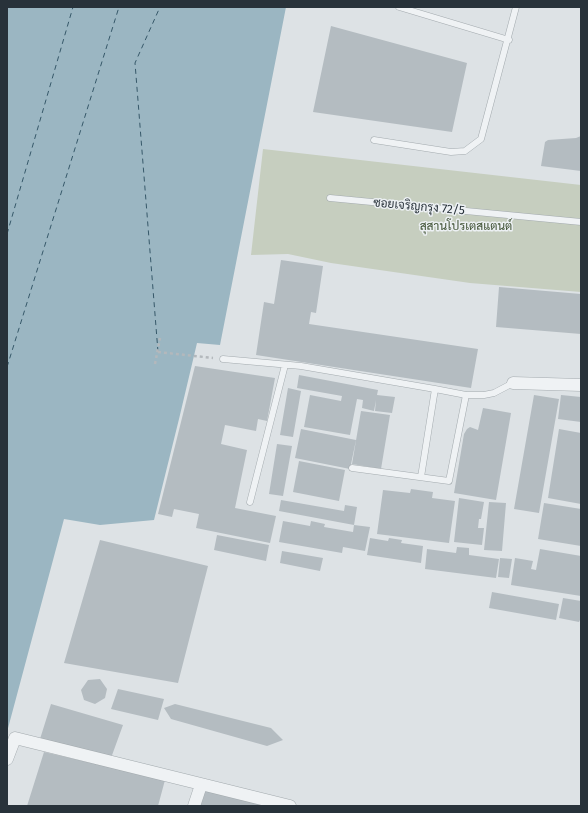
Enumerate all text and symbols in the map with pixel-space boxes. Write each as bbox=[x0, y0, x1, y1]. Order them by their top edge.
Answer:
street label: ซอยเจริญกรุง 72/5 bbox=[373, 196, 465, 218]
park label: สุสานโปรเตสแตนต์ bbox=[420, 220, 512, 234]

